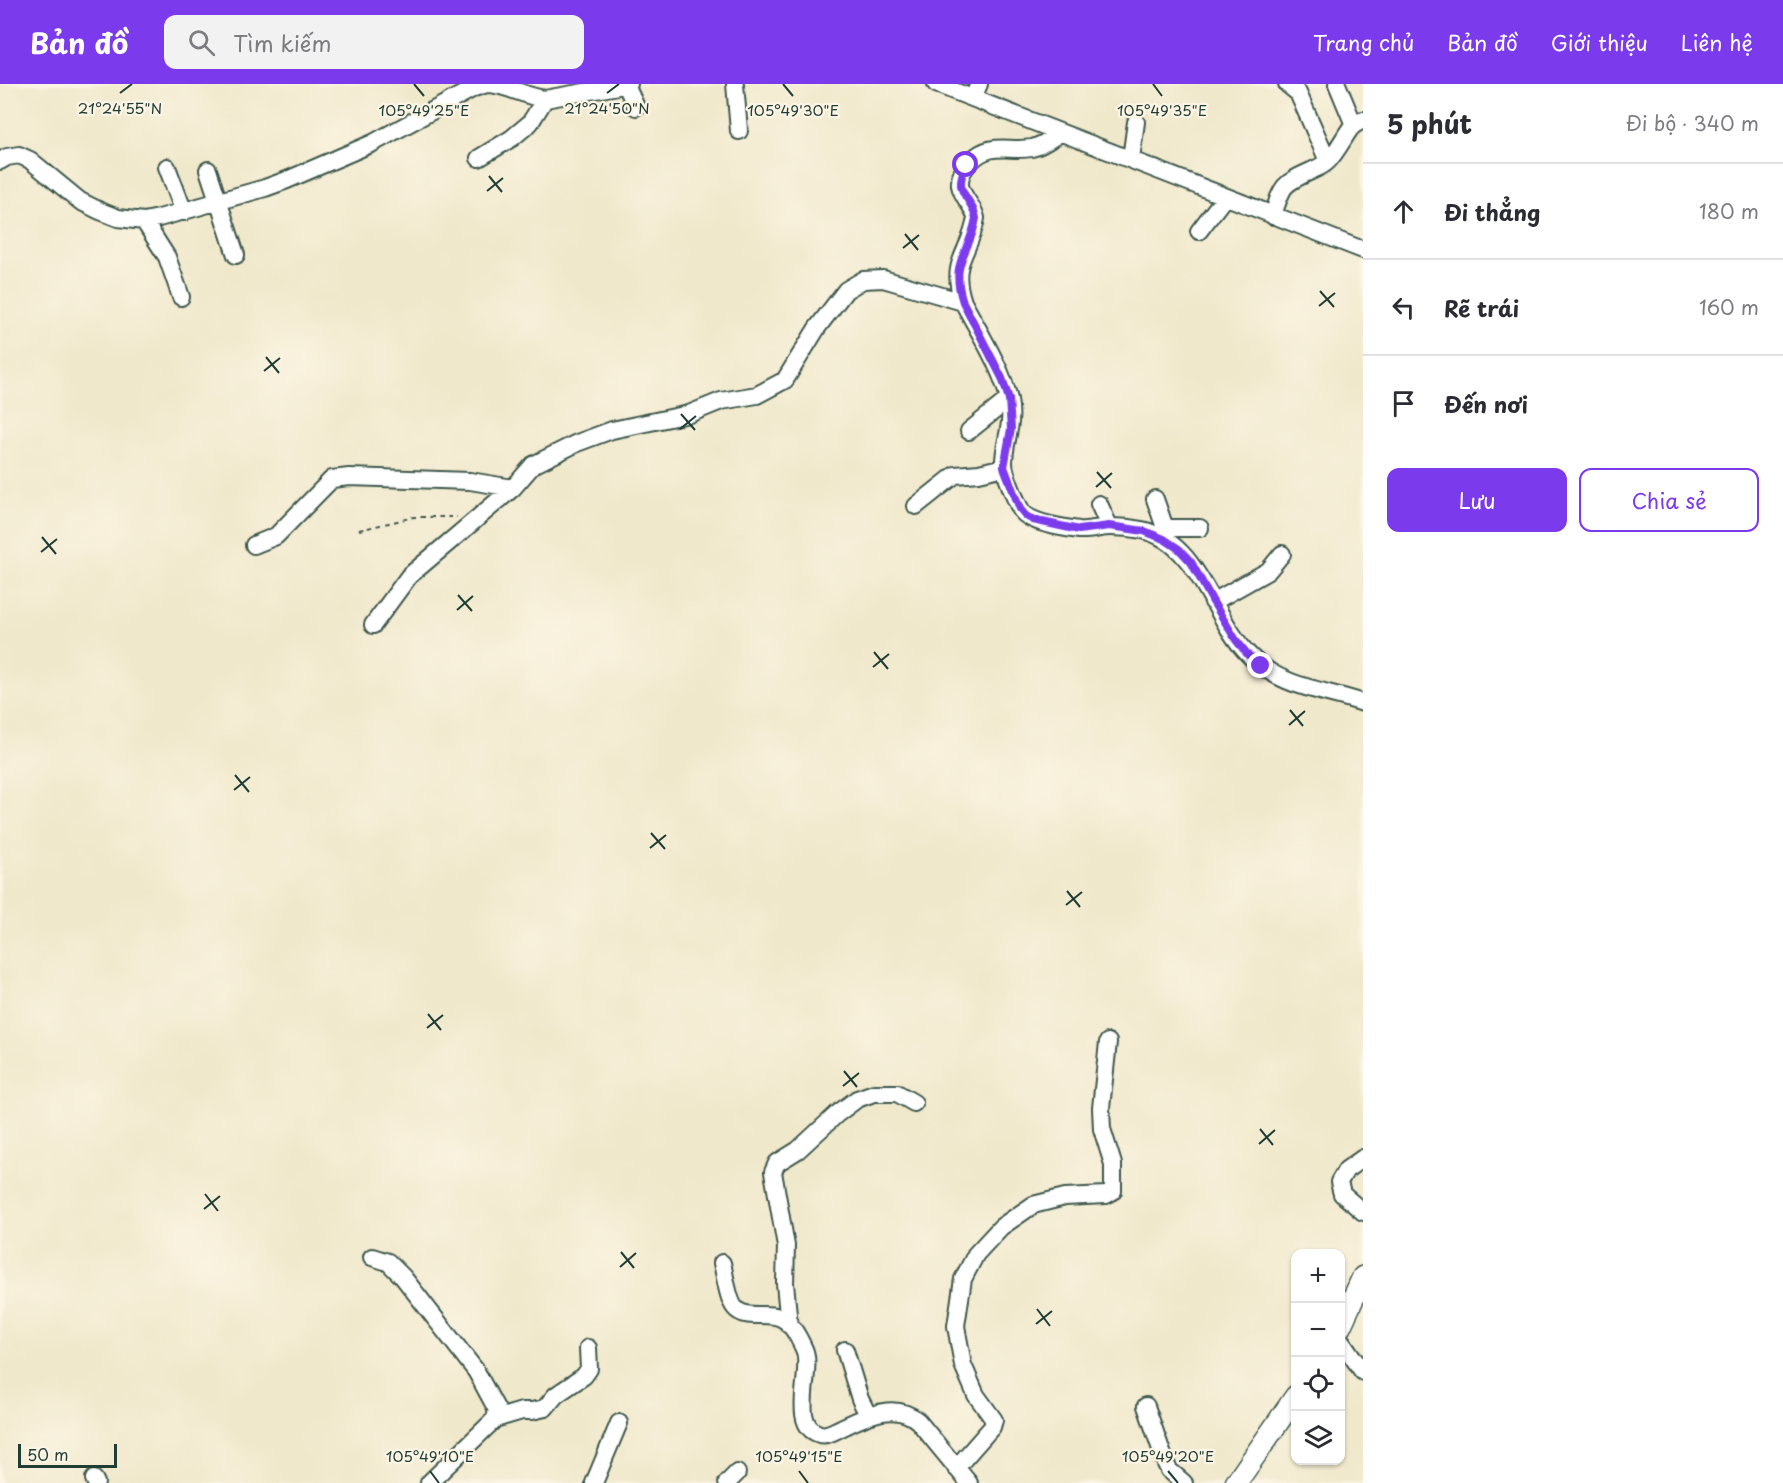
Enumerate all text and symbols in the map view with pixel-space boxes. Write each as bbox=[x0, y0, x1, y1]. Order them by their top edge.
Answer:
search box bbox=[164, 15, 584, 69]
text: Bản đồ bbox=[30, 21, 128, 64]
icon: search bbox=[185, 26, 218, 59]
text: Tìm kiếm bbox=[233, 26, 332, 59]
text: Trang chủ bbox=[1313, 26, 1414, 58]
text: Bản đồ bbox=[1447, 26, 1518, 58]
text: Giới thiệu bbox=[1551, 26, 1648, 58]
text: Liên hệ bbox=[1681, 26, 1753, 58]
text: 21°24'55"N bbox=[78, 96, 162, 119]
text: 21°24'50"N bbox=[564, 96, 650, 119]
text: 105°49'25"E bbox=[379, 98, 469, 121]
text: 105°49'30"E bbox=[747, 98, 839, 121]
text: 105°49'35"E bbox=[1117, 98, 1207, 121]
text: 5 phút bbox=[1387, 104, 1472, 143]
text: Đi bộ · 340 m bbox=[1626, 108, 1759, 138]
route start bbox=[952, 151, 978, 177]
icon: ahead bbox=[1387, 195, 1420, 228]
text: Đi thẳng bbox=[1444, 195, 1540, 228]
text: 180 m bbox=[1699, 196, 1759, 226]
icon: left bbox=[1387, 291, 1420, 324]
text: Rẽ trái bbox=[1444, 291, 1519, 324]
text: 160 m bbox=[1699, 292, 1759, 322]
icon: arrive bbox=[1387, 387, 1420, 420]
text: Đến nơi bbox=[1444, 387, 1528, 420]
button: Lưu bbox=[1387, 468, 1567, 532]
button: Chia sẻ bbox=[1579, 468, 1759, 532]
route end bbox=[1247, 652, 1273, 678]
map controls bbox=[1291, 1249, 1345, 1465]
button: + bbox=[1291, 1249, 1345, 1303]
button: − bbox=[1291, 1303, 1345, 1357]
button: locate bbox=[1291, 1357, 1345, 1411]
button: layers bbox=[1291, 1411, 1345, 1465]
scale bar bbox=[18, 1441, 117, 1468]
text: 50 m bbox=[27, 1442, 68, 1466]
text: 105°49'10"E bbox=[386, 1444, 474, 1467]
text: 105°49'15"E bbox=[755, 1444, 843, 1467]
text: 105°49'20"E bbox=[1122, 1444, 1214, 1467]

